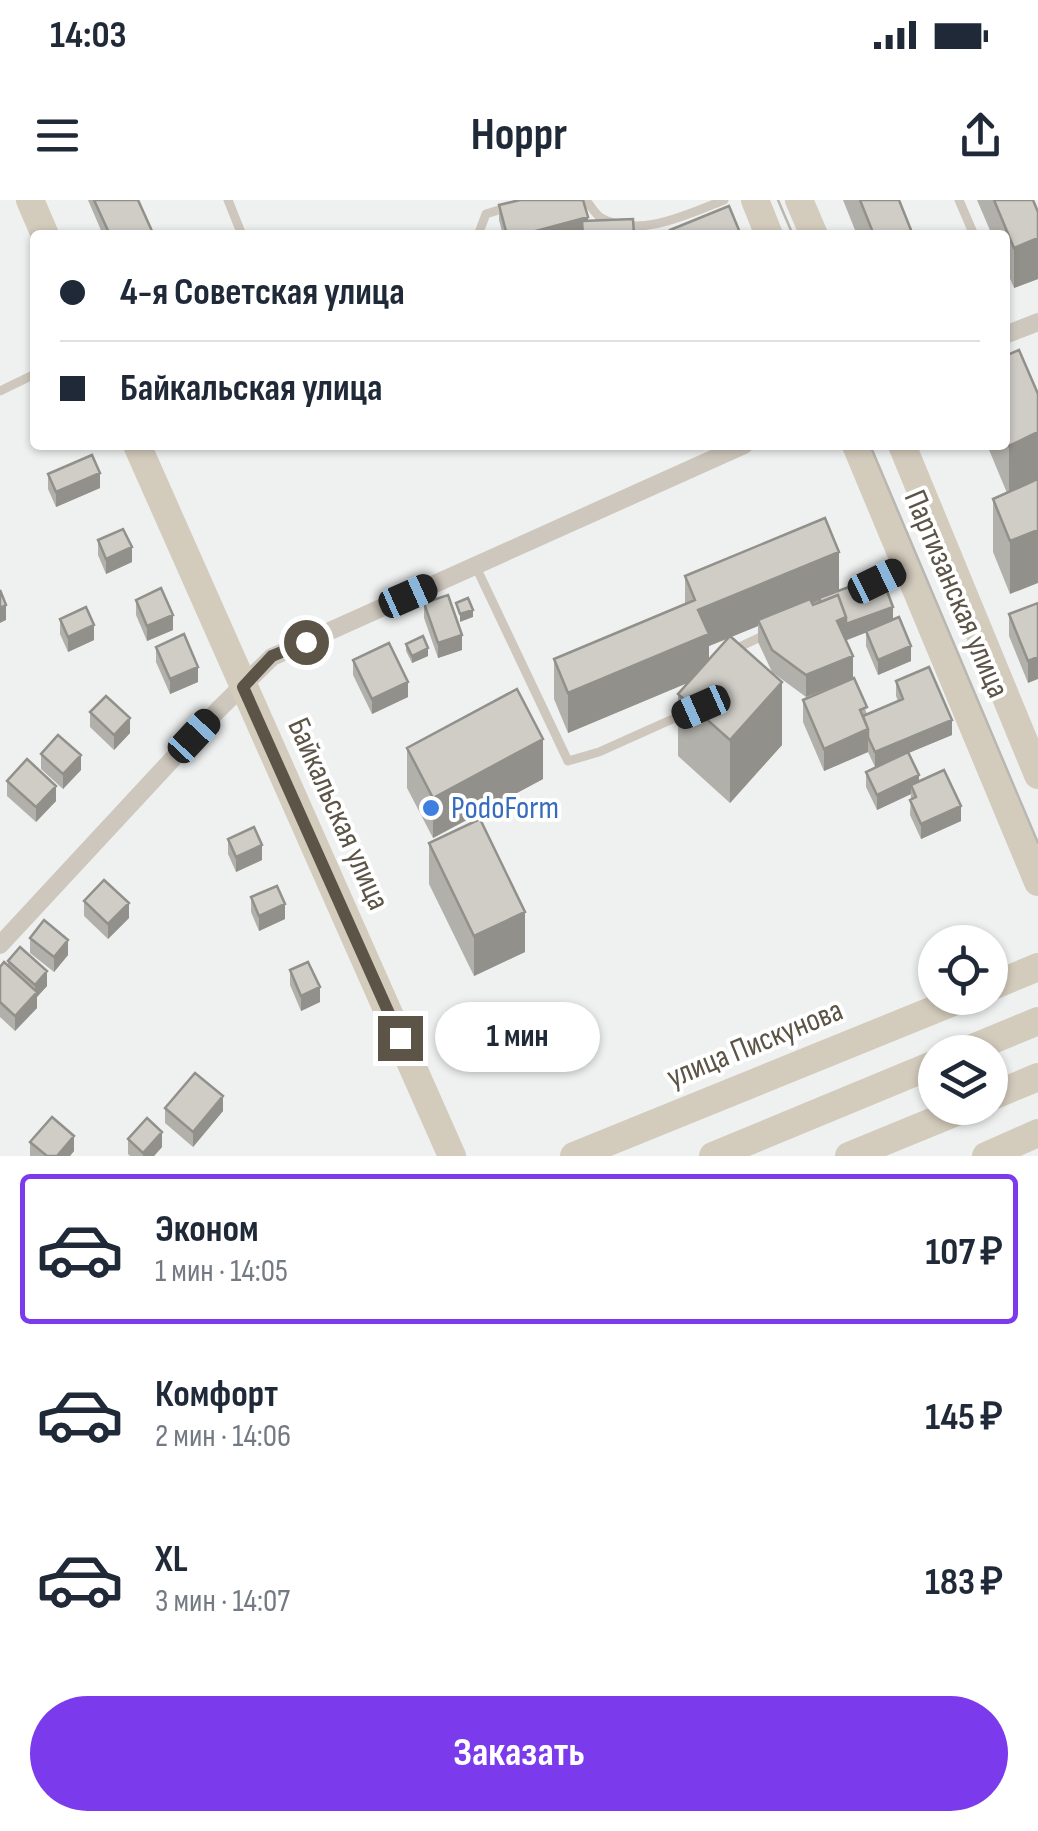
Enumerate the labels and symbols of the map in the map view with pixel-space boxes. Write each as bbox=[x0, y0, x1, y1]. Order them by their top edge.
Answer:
street label: Партизанская улица bbox=[895, 484, 1017, 704]
car bbox=[843, 554, 911, 608]
car bbox=[374, 570, 442, 622]
route start bbox=[284, 620, 329, 665]
car bbox=[667, 681, 735, 733]
car bbox=[163, 704, 225, 768]
street label: Байкальская улица bbox=[278, 712, 398, 916]
place label: PodoForm bbox=[451, 789, 559, 828]
marker: PodoForm bbox=[420, 797, 442, 819]
street label: улица Пискунова bbox=[661, 991, 849, 1097]
callout: 1 мин bbox=[435, 1003, 600, 1073]
route end bbox=[378, 1016, 423, 1061]

